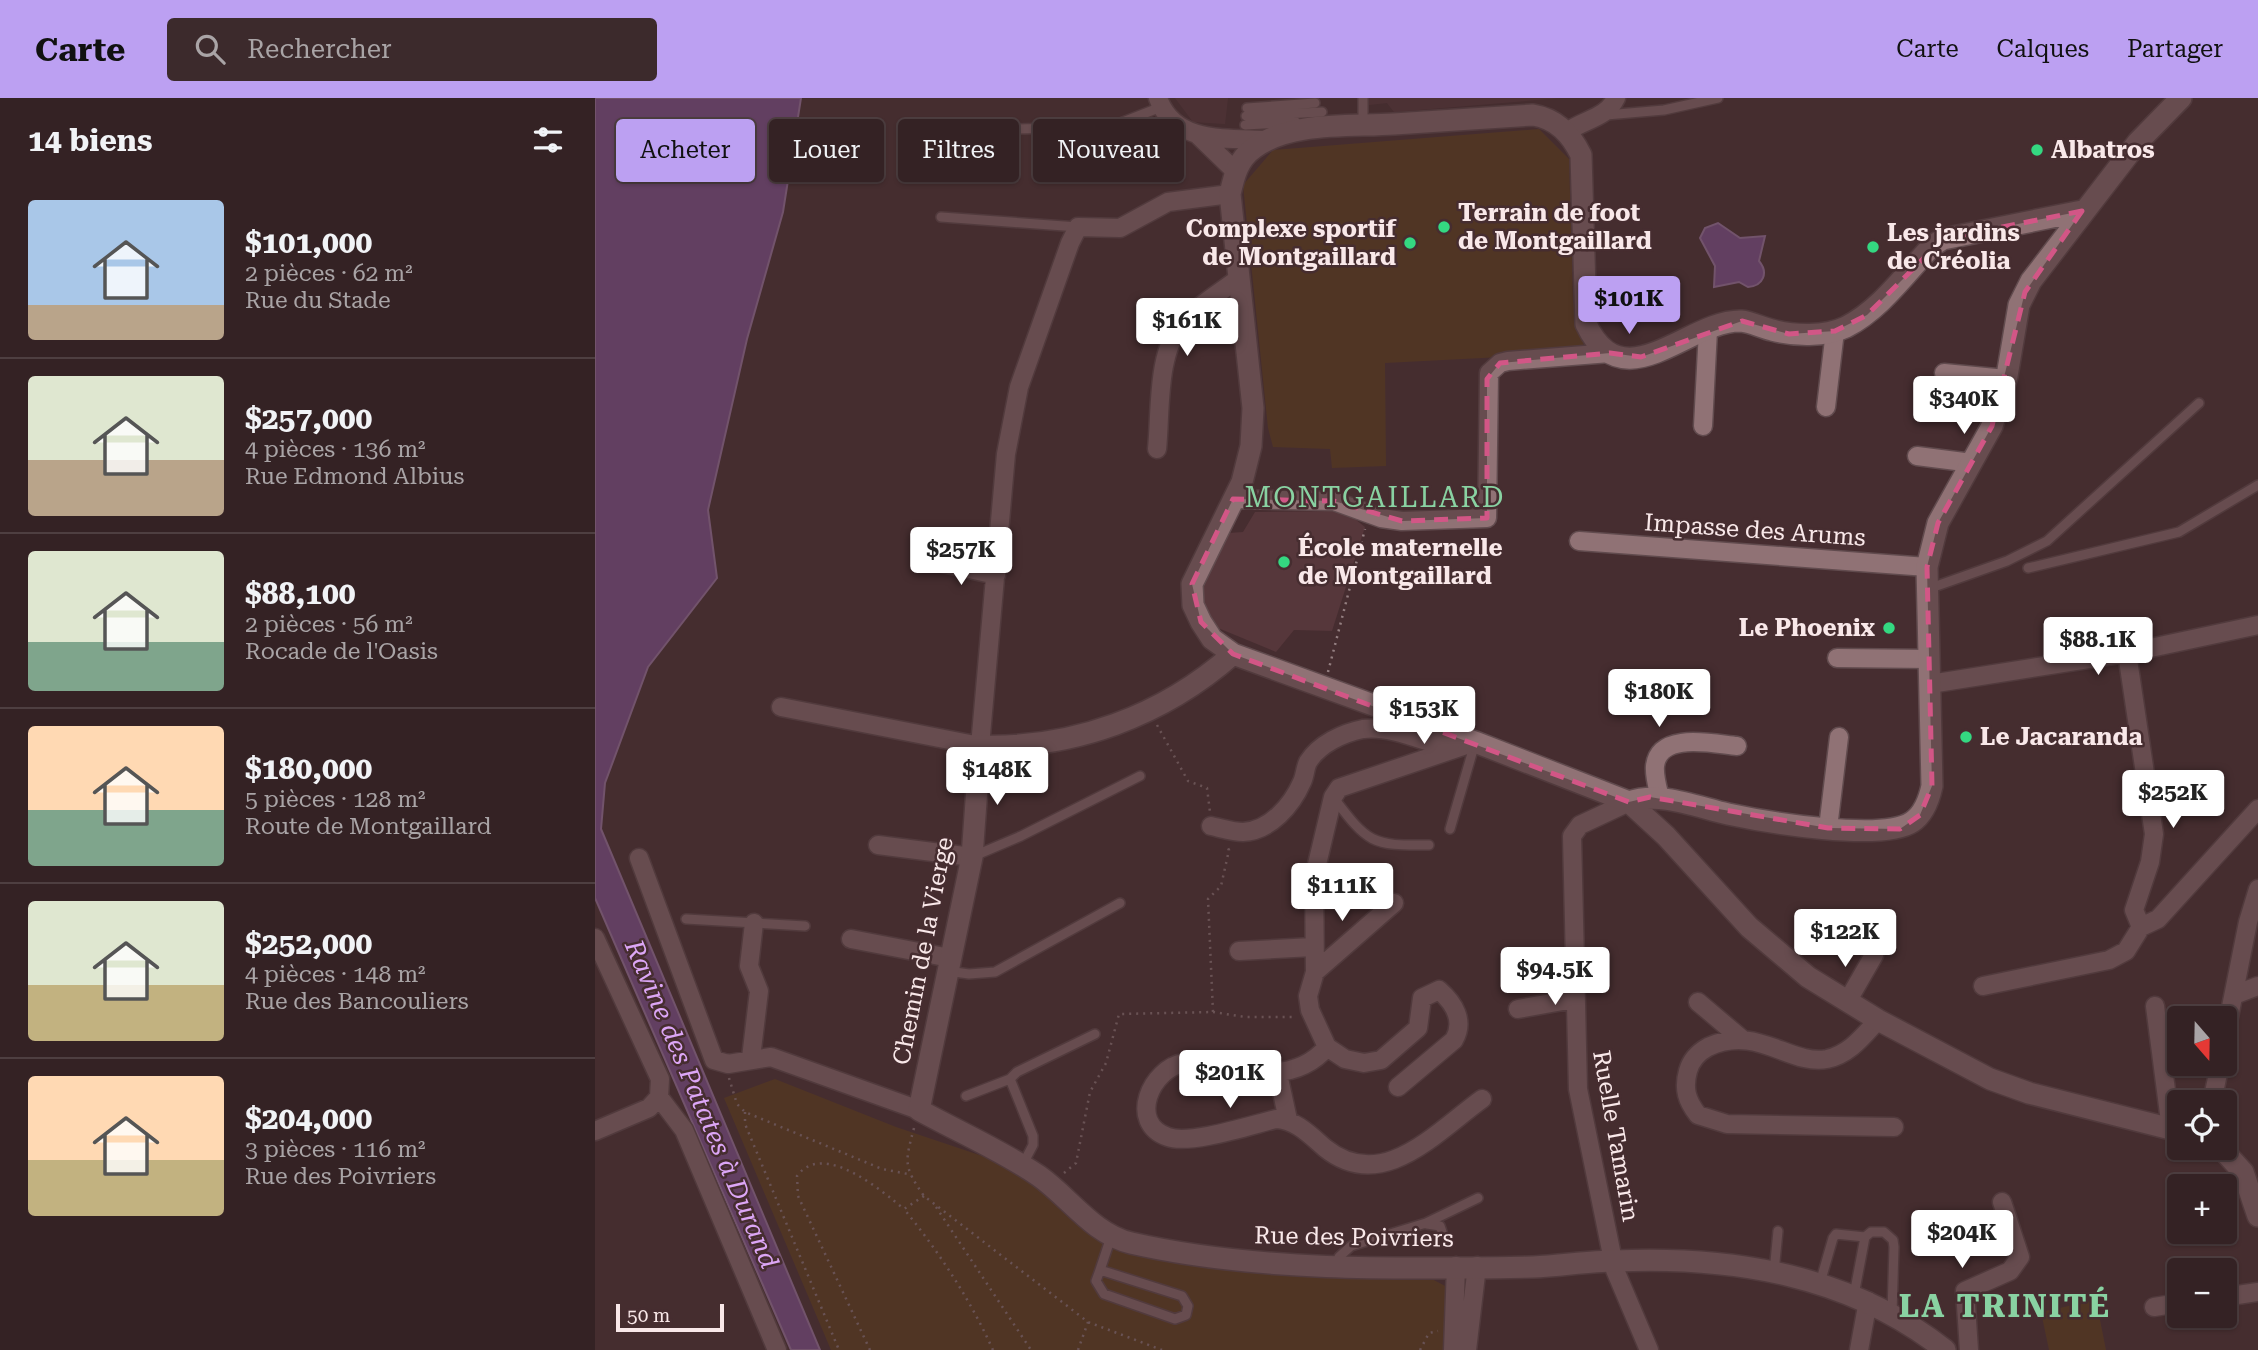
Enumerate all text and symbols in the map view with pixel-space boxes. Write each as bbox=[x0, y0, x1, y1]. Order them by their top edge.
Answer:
search box bbox=[167, 18, 657, 81]
text: Carte bbox=[35, 30, 125, 69]
icon: search bbox=[191, 30, 229, 68]
text: Rechercher bbox=[247, 34, 392, 64]
text: Carte bbox=[1896, 35, 1959, 63]
text: Calques bbox=[1997, 35, 2089, 63]
text: Partager bbox=[2127, 35, 2223, 63]
chip: Acheter bbox=[616, 119, 755, 182]
chip: Louer bbox=[769, 119, 884, 182]
chip: Filtres bbox=[898, 119, 1019, 182]
chip: Nouveau bbox=[1033, 119, 1184, 182]
icon: filters bbox=[529, 121, 567, 159]
text: 14 biens bbox=[28, 123, 152, 158]
place label: Albatros bbox=[2051, 136, 2155, 164]
marker: Albatros bbox=[2029, 142, 2045, 158]
place label: Terrain de foot de Montgaillard bbox=[1458, 199, 1652, 255]
place label: Complexe sportif de Montgaillard bbox=[1186, 215, 1397, 271]
marker: Terrain de foot de Montgaillard bbox=[1436, 219, 1452, 235]
place label: Les jardins de Créolia bbox=[1887, 219, 2020, 275]
text: $101,000 bbox=[245, 225, 372, 260]
icon: home bbox=[84, 228, 168, 312]
marker: Complexe sportif de Montgaillard bbox=[1402, 235, 1418, 251]
marker: Les jardins de Créolia bbox=[1865, 239, 1881, 255]
text: 2 pièces · 62 m² bbox=[245, 260, 413, 287]
pin: $101K bbox=[1580, 276, 1678, 336]
text: $101K bbox=[1594, 285, 1664, 312]
text: Rue du Stade bbox=[245, 287, 391, 314]
pin: $161K bbox=[1138, 299, 1236, 358]
text: $161K bbox=[1152, 307, 1222, 334]
pin: $340K bbox=[1915, 376, 2013, 436]
text: $340K bbox=[1929, 385, 1999, 412]
text: $257,000 bbox=[245, 401, 372, 436]
icon: home bbox=[84, 404, 168, 488]
text: 4 pièces · 136 m² bbox=[245, 436, 426, 463]
text: Rue Edmond Albius bbox=[245, 463, 464, 490]
district label: MONTGAILLARD bbox=[1245, 481, 1505, 514]
street label: Impasse des Arums bbox=[1643, 508, 1867, 552]
pin: $257K bbox=[912, 528, 1010, 587]
place label: École maternelle de Montgaillard bbox=[1298, 532, 1503, 590]
text: $257K bbox=[926, 536, 996, 563]
marker: École maternelle de Montgaillard bbox=[1276, 554, 1292, 570]
text: $88,100 bbox=[245, 576, 356, 611]
icon: home bbox=[84, 579, 168, 663]
text: 2 pièces · 56 m² bbox=[245, 611, 413, 638]
place label: Le Phoenix bbox=[1739, 614, 1875, 642]
pin: $88.1K bbox=[2041, 618, 2155, 677]
marker: Le Phoenix bbox=[1881, 620, 1897, 636]
text: $88.1K bbox=[2060, 626, 2136, 653]
text: Rocade de l'Oasis bbox=[245, 638, 438, 665]
pin: $180K bbox=[1610, 670, 1708, 729]
text: $180K bbox=[1624, 678, 1694, 705]
pin: $153K bbox=[1375, 686, 1473, 746]
text: $153K bbox=[1389, 695, 1459, 722]
place label: Le Jacaranda bbox=[1980, 723, 2142, 751]
marker: Le Jacaranda bbox=[1958, 729, 1974, 745]
pin: $148K bbox=[948, 748, 1046, 807]
text: $180,000 bbox=[245, 751, 372, 786]
icon: home bbox=[84, 754, 168, 838]
text: $148K bbox=[962, 756, 1032, 783]
pin: $252K bbox=[2124, 770, 2222, 830]
text: $252K bbox=[2138, 779, 2208, 806]
text: 5 pièces · 128 m² bbox=[245, 786, 426, 813]
text: Route de Montgaillard bbox=[245, 813, 491, 840]
street label: Chemin de la Vierge bbox=[887, 835, 959, 1067]
pin: $111K bbox=[1293, 864, 1391, 923]
text: $111K bbox=[1307, 872, 1377, 899]
pin: $122K bbox=[1796, 910, 1894, 969]
text: $122K bbox=[1810, 918, 1880, 945]
text: $252,000 bbox=[245, 926, 372, 961]
icon: home bbox=[84, 929, 168, 1013]
water label: Ravine des Patates à Durand bbox=[619, 934, 785, 1273]
pin: $94.5K bbox=[1498, 948, 1612, 1007]
text: $94.5K bbox=[1517, 956, 1593, 983]
text: 4 pièces · 148 m² bbox=[245, 961, 426, 988]
text: Rue des Bancouliers bbox=[245, 988, 469, 1015]
north arrow bbox=[2167, 1006, 2237, 1076]
map controls bbox=[2167, 1006, 2237, 1328]
street label: Ruelle Tamarin bbox=[1587, 1048, 1645, 1224]
pin: $201K bbox=[1181, 1051, 1279, 1110]
text: $201K bbox=[1195, 1059, 1265, 1086]
button: locate bbox=[2167, 1090, 2237, 1160]
text: $204,000 bbox=[245, 1101, 372, 1136]
icon: home bbox=[84, 1104, 168, 1188]
text: 3 pièces · 116 m² bbox=[245, 1136, 426, 1163]
text: Rue des Poivriers bbox=[245, 1163, 436, 1190]
button: + bbox=[2167, 1174, 2237, 1244]
pin: $204K bbox=[1913, 1210, 2011, 1270]
text: $204K bbox=[1927, 1219, 1997, 1246]
street label: Rue des Poivriers bbox=[1254, 1221, 1454, 1253]
button: − bbox=[2167, 1258, 2237, 1328]
district label: LA TRINITÉ bbox=[1899, 1286, 2111, 1325]
scale bar bbox=[616, 1301, 725, 1333]
text: 50 m bbox=[627, 1304, 670, 1327]

